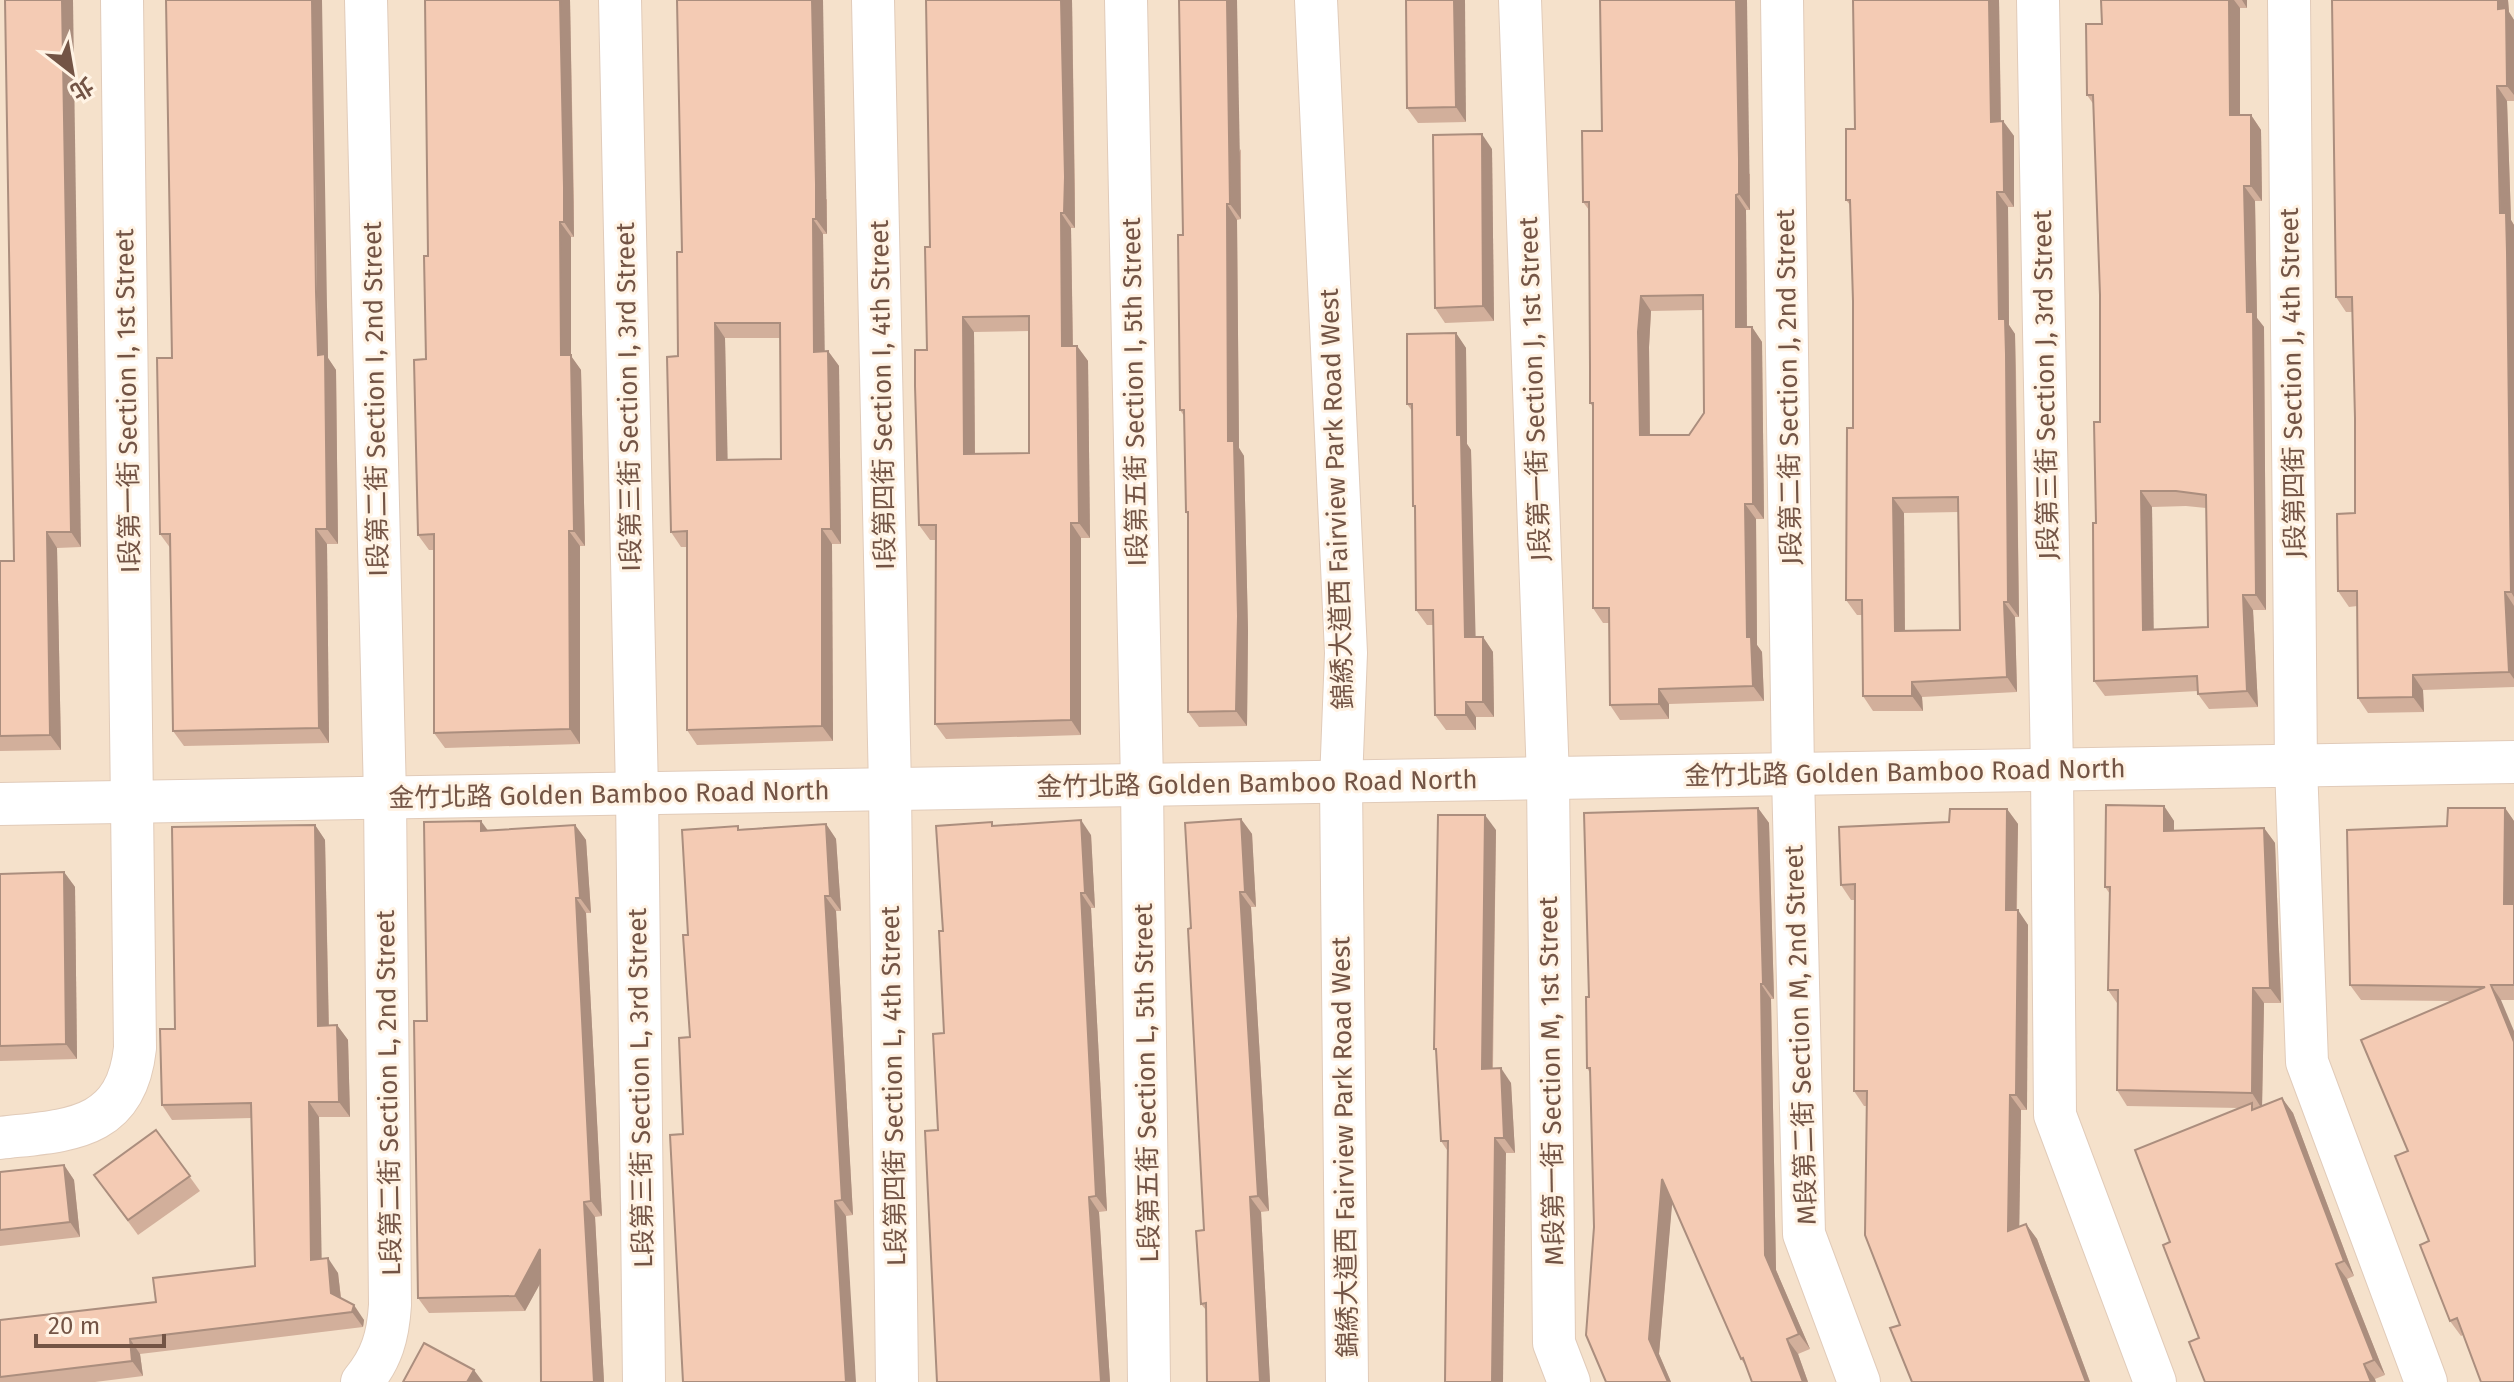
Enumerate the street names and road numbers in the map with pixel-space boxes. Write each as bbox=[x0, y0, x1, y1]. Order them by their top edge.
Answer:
street label: J段第四街 Section J, 4th Street bbox=[2274, 207, 2311, 559]
street label: J段第二街 Section J, 2nd Street bbox=[1770, 208, 1807, 565]
street label: J段第三街 Section J, 3rd Street bbox=[2027, 209, 2064, 560]
street label: J段第一街 Section J, 1st Street bbox=[1513, 215, 1556, 562]
street label: I段第五街 Section I, 5th Street bbox=[1116, 217, 1153, 567]
street label: I段第四街 Section I, 4th Street bbox=[864, 219, 901, 570]
street label: I段第二街 Section I, 2nd Street bbox=[357, 221, 394, 577]
street label: I段第三街 Section I, 3rd Street bbox=[610, 221, 647, 572]
street label: I段第一街 Section I, 1st Street bbox=[109, 228, 146, 573]
street label: 錦綉大道西 Fairview Park Road West bbox=[1314, 287, 1359, 710]
street label: 金竹北路 Golden Bamboo Road North bbox=[1684, 753, 2126, 792]
street label: 金竹北路 Golden Bamboo Road North bbox=[1036, 764, 1478, 803]
street label: 金竹北路 Golden Bamboo Road North bbox=[388, 775, 830, 814]
street label: M段第二街 Section M, 2nd Street bbox=[1778, 844, 1823, 1226]
street label: M段第一街 Section M, 1st Street bbox=[1533, 895, 1570, 1266]
street label: L段第五街 Section L, 5th Street bbox=[1128, 902, 1165, 1263]
street label: L段第四街 Section L, 4th Street bbox=[875, 905, 912, 1267]
street label: L段第三街 Section L, 3rd Street bbox=[622, 907, 659, 1268]
street label: L段第二街 Section L, 2nd Street bbox=[370, 909, 407, 1276]
street label: 錦綉大道西 Fairview Park Road West bbox=[1325, 936, 1364, 1358]

